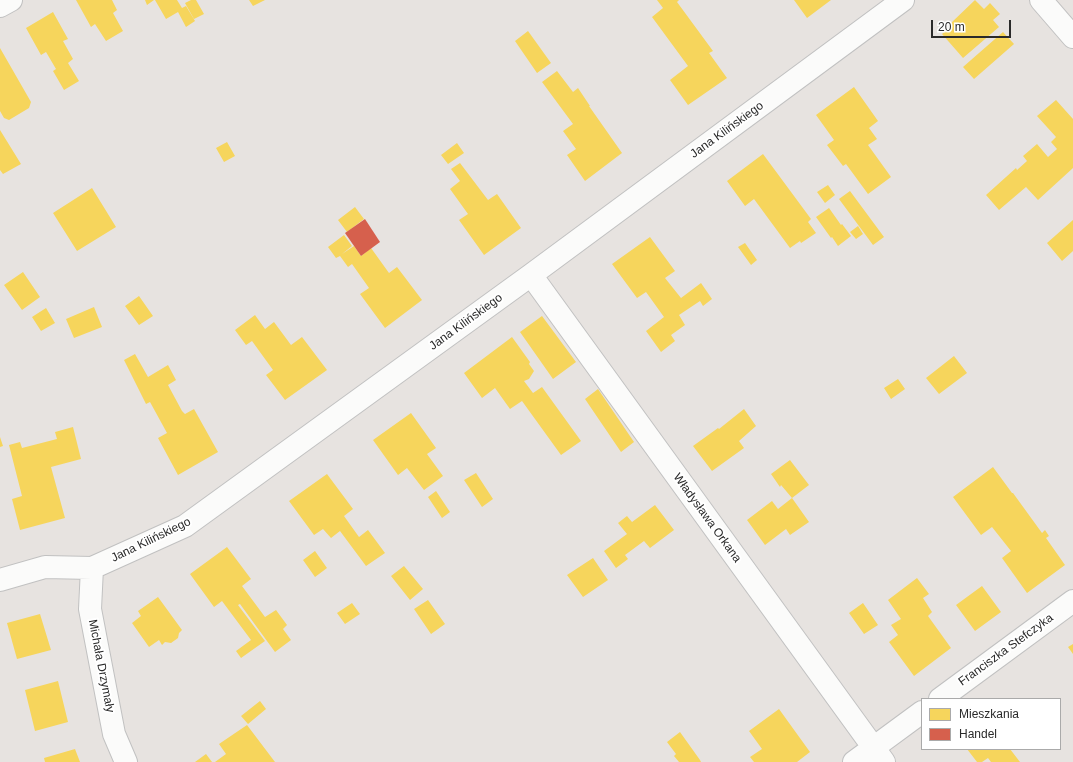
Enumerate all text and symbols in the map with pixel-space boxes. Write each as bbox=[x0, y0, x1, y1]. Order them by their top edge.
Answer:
scale bar bbox=[933, 12, 1013, 38]
text: 20 m bbox=[938, 20, 965, 34]
street label: Jana Kilińskiego bbox=[688, 99, 766, 161]
street label: Jana Kilińskiego bbox=[427, 291, 505, 353]
street label: Władysława Orkana bbox=[670, 471, 744, 565]
street label: Jana Kilińskiego bbox=[109, 515, 193, 565]
street label: Franciszka Stefczyka bbox=[956, 611, 1056, 689]
street label: Michała Drzymały bbox=[85, 618, 117, 714]
legend bbox=[921, 698, 1061, 750]
text: Mieszkania bbox=[959, 707, 1019, 721]
text: Handel bbox=[959, 727, 997, 741]

